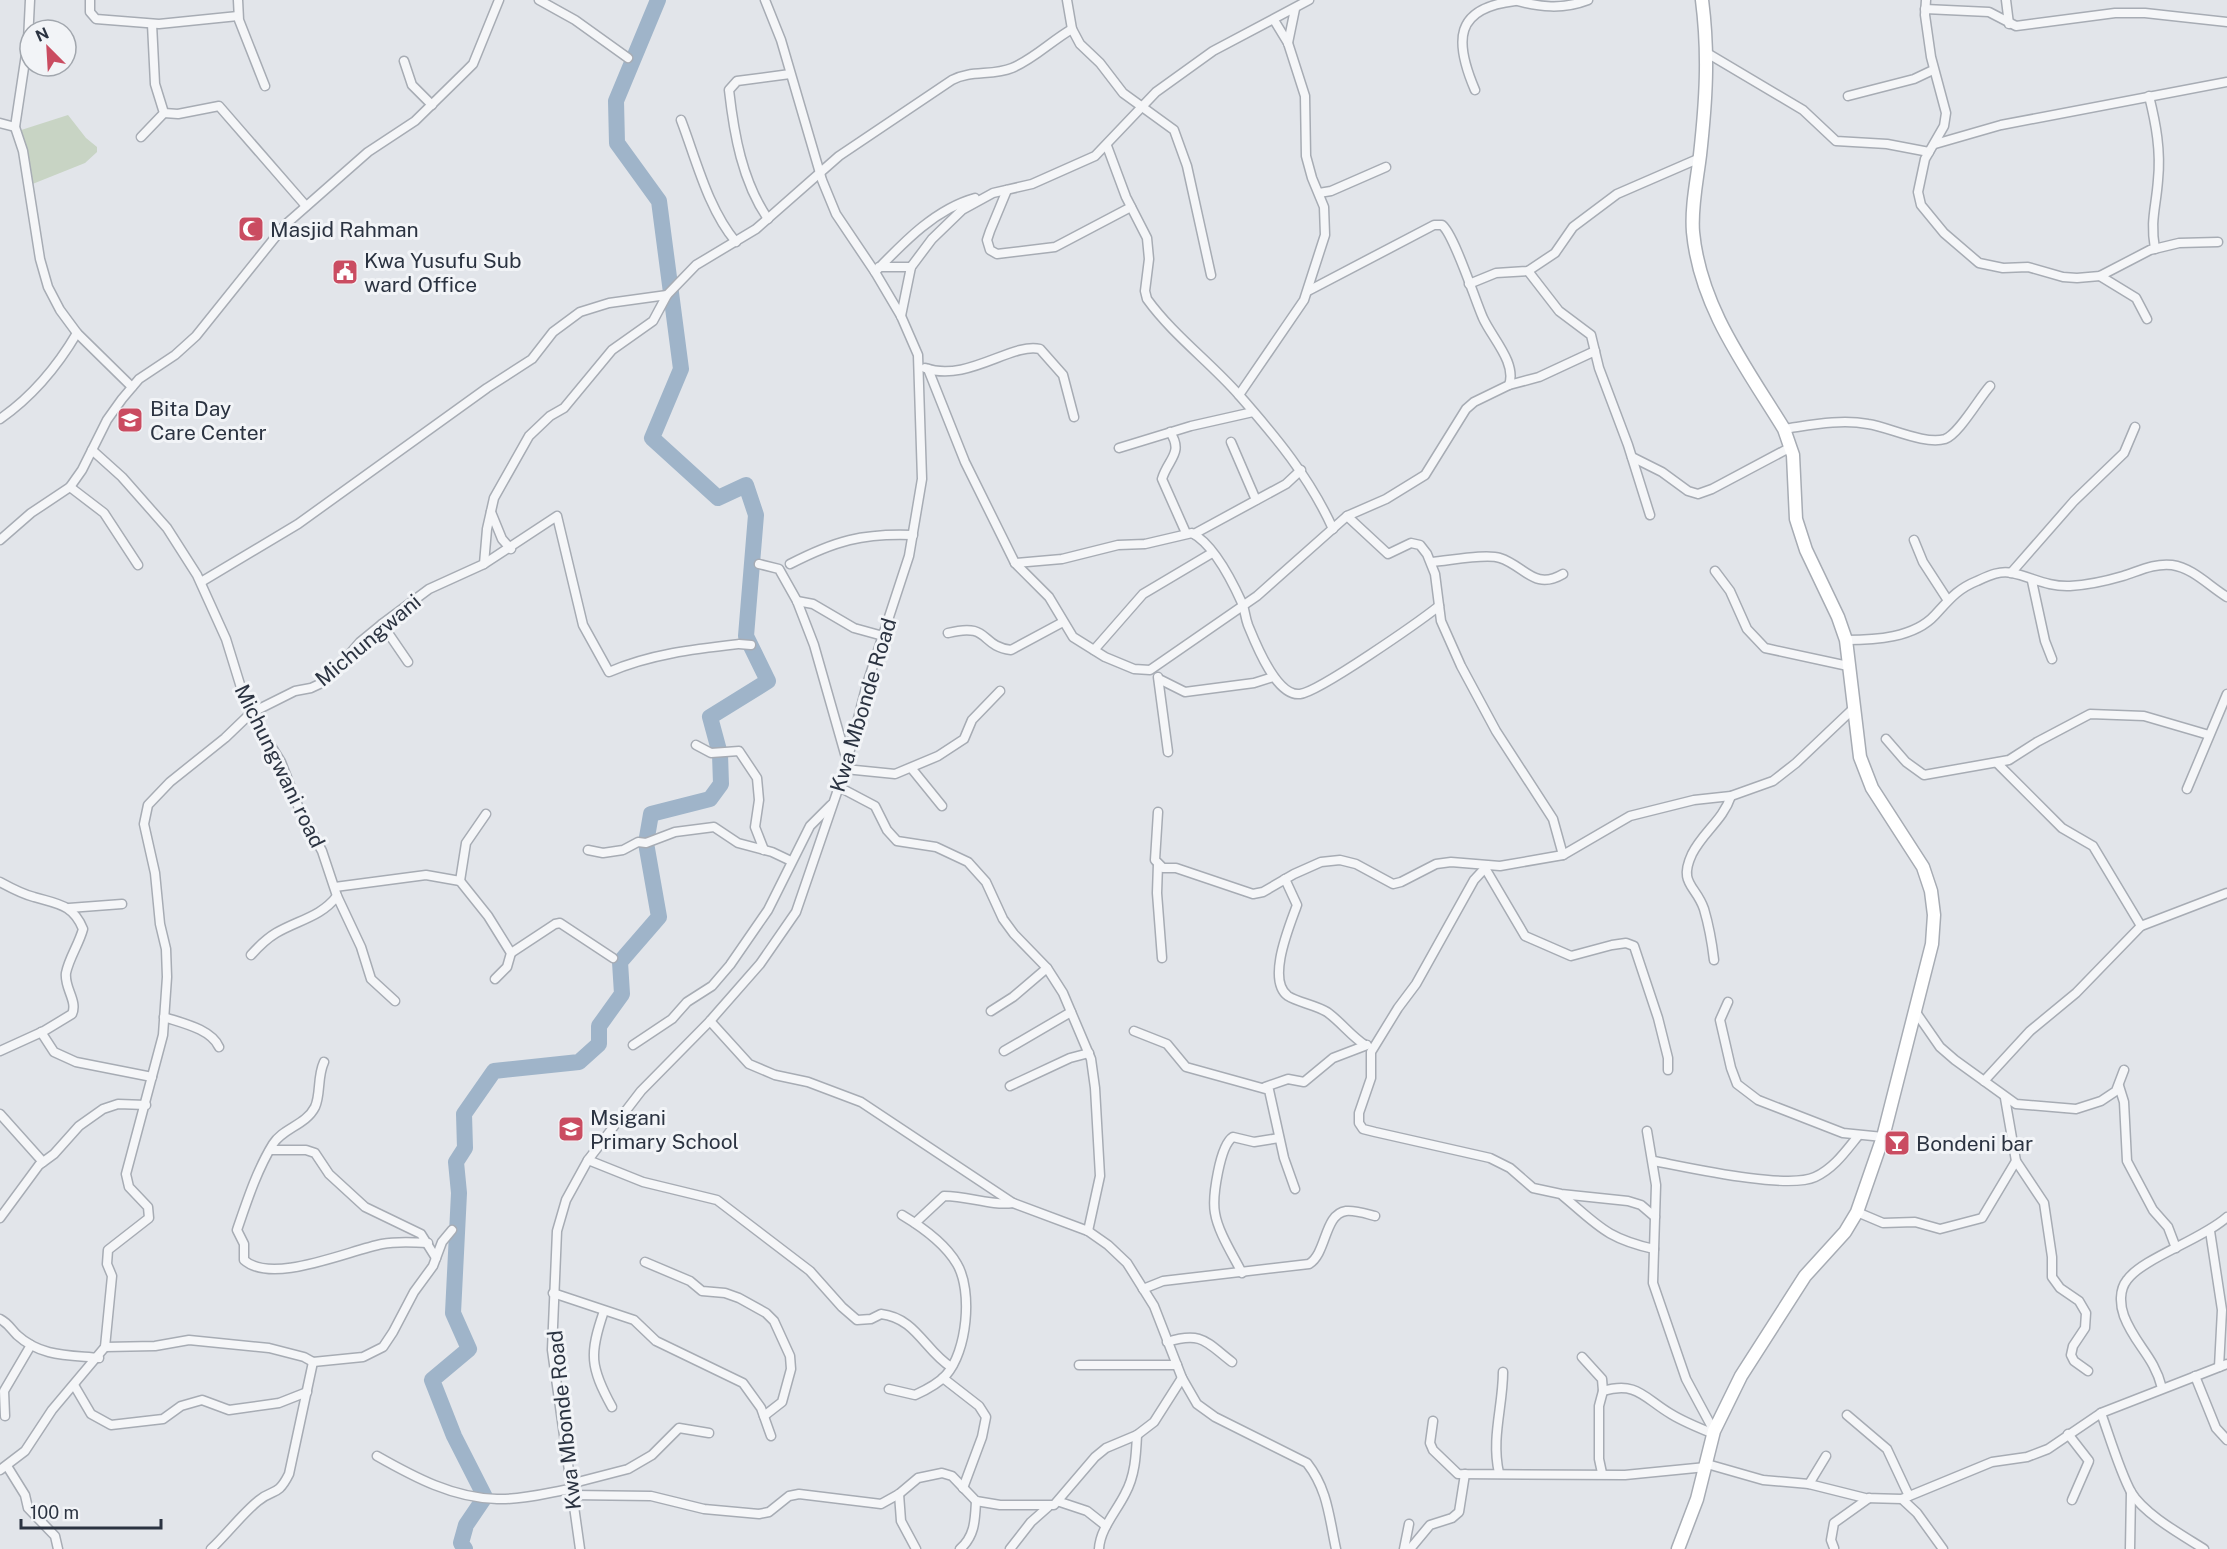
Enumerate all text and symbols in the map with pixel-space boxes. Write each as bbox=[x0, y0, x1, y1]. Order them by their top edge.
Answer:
north arrow bbox=[18, 18, 78, 78]
text: N bbox=[33, 24, 52, 46]
mosque icon: Masjid Rahman bbox=[236, 214, 266, 244]
place label: Masjid Rahman bbox=[270, 217, 419, 242]
place label: Kwa Yusufu Sub ward Office bbox=[364, 248, 522, 297]
public building icon: Kwa Yusufu Sub ward Office bbox=[330, 257, 360, 287]
place label: Bita Day Care Center bbox=[150, 396, 267, 445]
school or university icon: Bita Day Care Center bbox=[115, 405, 145, 435]
street label: Michungwani bbox=[310, 589, 426, 691]
street label: Kwa Mbonde Road bbox=[825, 615, 901, 795]
street label: Michungwani road bbox=[230, 680, 330, 852]
place label: Msigani Primary School bbox=[590, 1105, 739, 1154]
school or university icon: Msigani Primary School bbox=[556, 1114, 586, 1144]
bar icon: Bondeni bar bbox=[1882, 1128, 1912, 1158]
place label: Bondeni bar bbox=[1916, 1131, 2033, 1156]
street label: Kwa Mbonde Road bbox=[542, 1329, 586, 1511]
scale bar bbox=[21, 1492, 160, 1530]
text: 100 m bbox=[30, 1502, 79, 1523]

